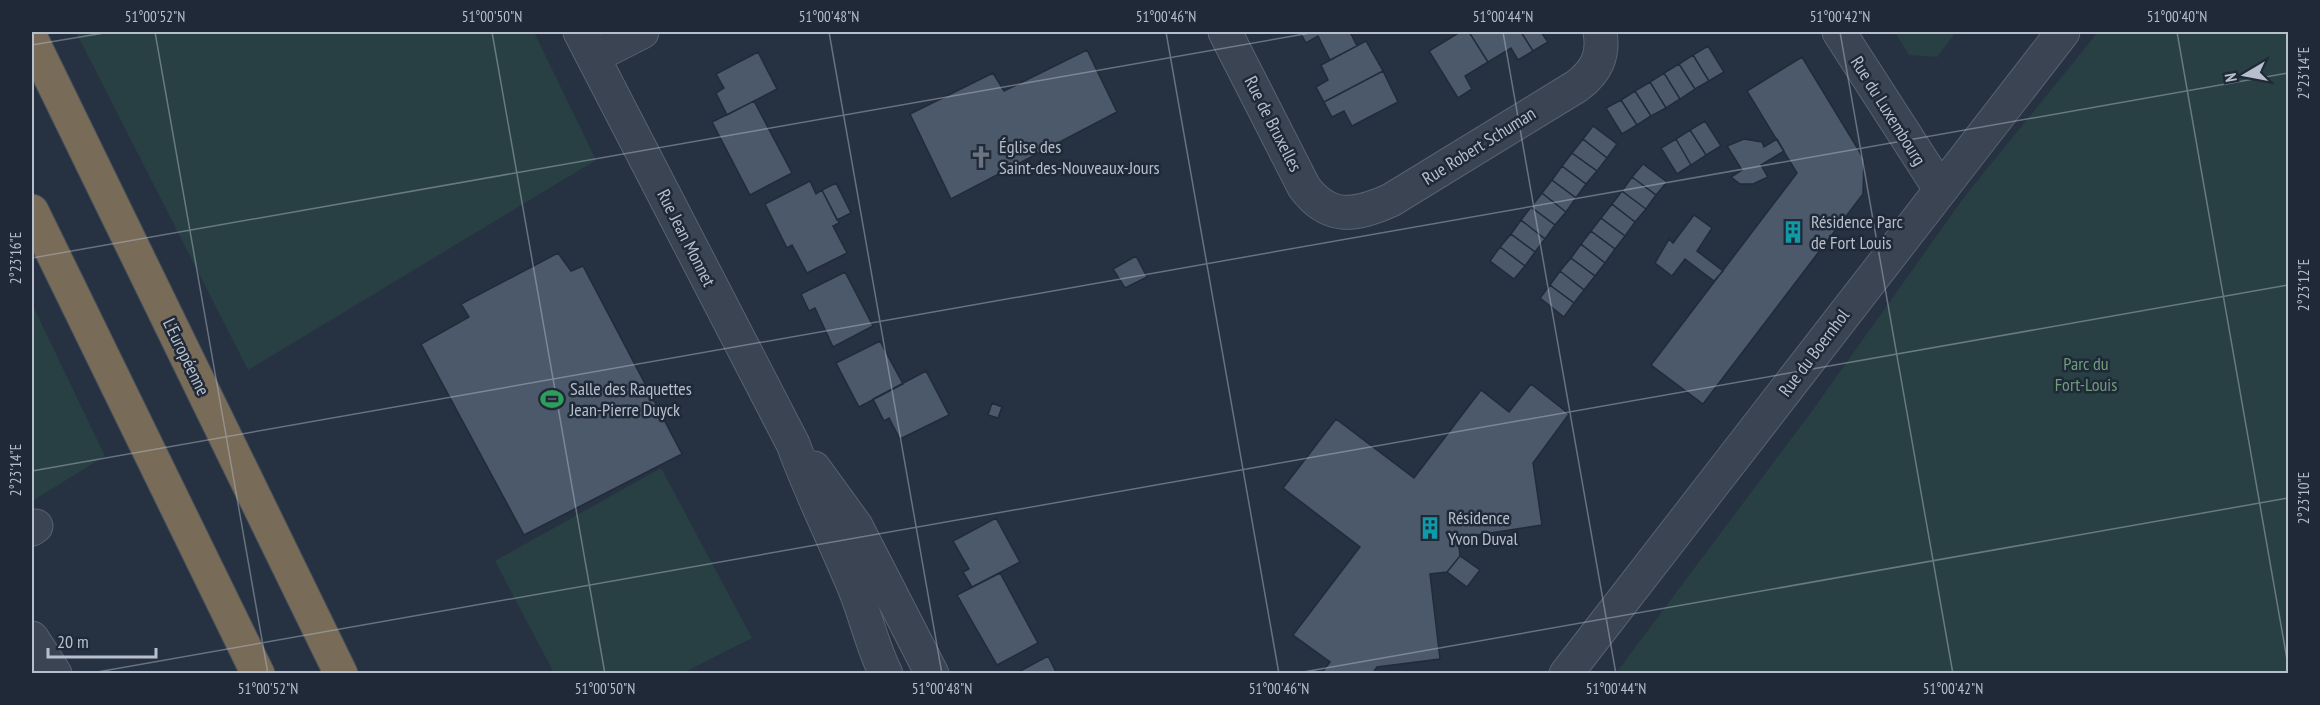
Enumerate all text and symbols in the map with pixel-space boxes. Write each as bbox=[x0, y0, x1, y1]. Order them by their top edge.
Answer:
text: 51°00'52"N bbox=[125, 7, 185, 26]
text: 51°00'50"N bbox=[462, 7, 522, 26]
text: 51°00'48"N bbox=[799, 7, 859, 26]
text: 51°00'46"N bbox=[1136, 7, 1196, 26]
text: 51°00'44"N bbox=[1473, 7, 1533, 26]
text: 51°00'42"N bbox=[1810, 7, 1870, 26]
text: 51°00'40"N bbox=[2147, 7, 2207, 26]
north arrow bbox=[2215, 45, 2275, 105]
text: 2°23'14"E bbox=[2294, 47, 2313, 99]
street label: Rue du Luxembourg bbox=[1846, 52, 1931, 170]
street label: Rue de Bruxelles bbox=[1240, 72, 1307, 176]
text: N bbox=[2220, 72, 2241, 84]
street label: Rue Robert Schuman bbox=[1418, 102, 1540, 190]
place label: Église des Saint-des-Nouveaux-Jours bbox=[999, 135, 1160, 179]
church icon: Église des Saint-des-Nouveaux-Jours bbox=[968, 144, 994, 170]
street label: Rue Jean Monnet bbox=[652, 185, 721, 290]
place label: Résidence Parc de Fort Louis bbox=[1811, 210, 1904, 254]
building icon: Résidence Parc de Fort Louis bbox=[1780, 219, 1806, 245]
text: 2°23'16"E bbox=[6, 232, 25, 284]
text: 2°23'12"E bbox=[2294, 259, 2313, 311]
street label: Rue du Boernhol bbox=[1773, 304, 1854, 401]
street label: L'Européenne bbox=[158, 314, 215, 399]
park label: Parc du Fort-Louis bbox=[2055, 352, 2117, 396]
place label: Salle des Raquettes Jean-Pierre Duyck bbox=[569, 377, 692, 421]
sports icon: Salle des Raquettes Jean-Pierre Duyck bbox=[539, 386, 565, 412]
text: 2°23'14"E bbox=[6, 444, 25, 496]
text: 2°23'10"E bbox=[2294, 472, 2313, 524]
place label: Résidence Yvon Duval bbox=[1448, 506, 1518, 550]
building icon: Résidence Yvon Duval bbox=[1417, 515, 1443, 541]
scale bar bbox=[48, 621, 156, 659]
text: 20 m bbox=[57, 630, 89, 653]
text: 51°00'52"N bbox=[238, 679, 298, 698]
text: 51°00'50"N bbox=[575, 679, 635, 698]
text: 51°00'48"N bbox=[912, 679, 972, 698]
text: 51°00'46"N bbox=[1249, 679, 1309, 698]
text: 51°00'44"N bbox=[1586, 679, 1646, 698]
text: 51°00'42"N bbox=[1923, 679, 1983, 698]

